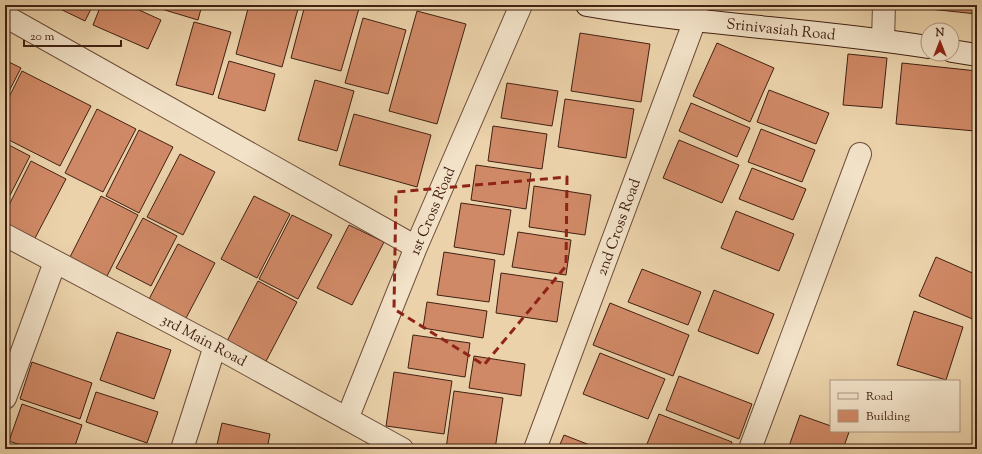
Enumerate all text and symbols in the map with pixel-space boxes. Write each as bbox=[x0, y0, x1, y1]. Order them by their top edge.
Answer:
street label: Srinivasiah Road bbox=[725, 14, 837, 47]
scale bar bbox=[24, 22, 121, 48]
north arrow bbox=[920, 22, 960, 62]
text: N bbox=[935, 25, 945, 41]
text: 20 m bbox=[30, 28, 55, 46]
street label: 1st Cross Road bbox=[405, 164, 462, 259]
street label: 2nd Cross Road bbox=[592, 176, 647, 279]
street label: 3rd Main Road bbox=[157, 310, 250, 373]
legend bbox=[830, 380, 960, 432]
text: Road bbox=[866, 388, 893, 406]
text: Building bbox=[866, 408, 910, 426]

